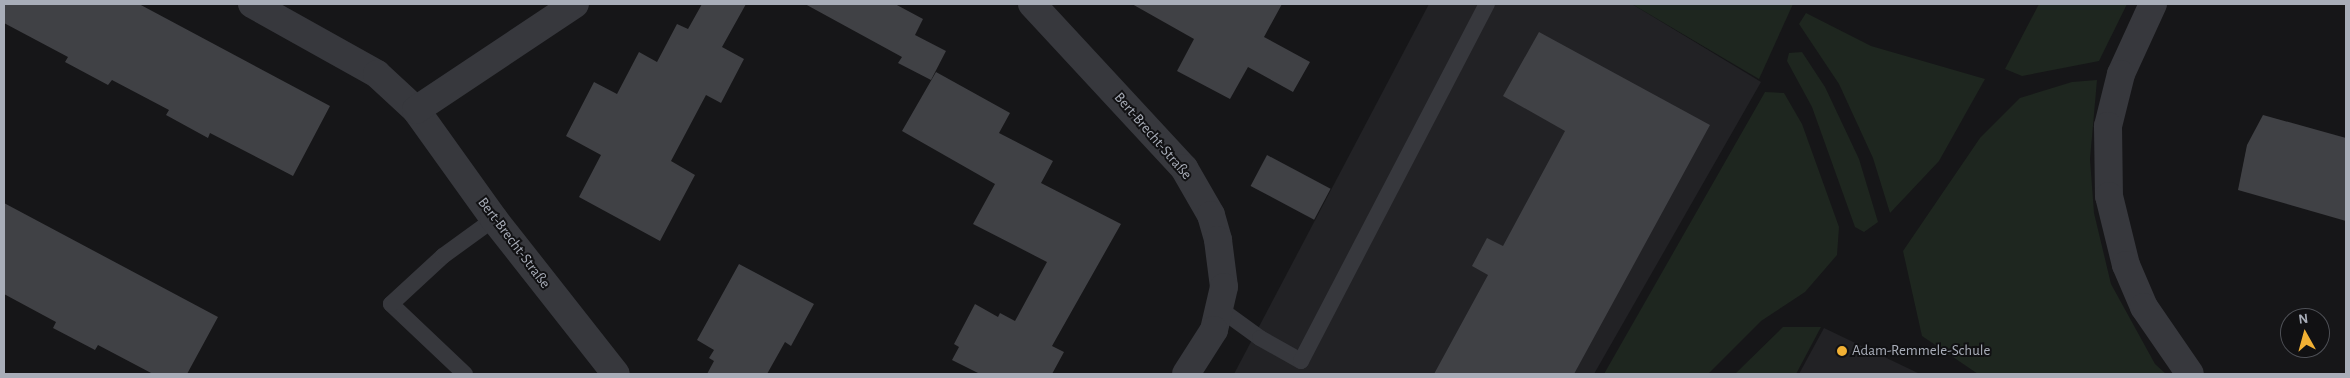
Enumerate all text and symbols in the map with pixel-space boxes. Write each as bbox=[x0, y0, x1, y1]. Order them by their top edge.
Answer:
street label: Bert-Brecht-Straße bbox=[1110, 89, 1196, 183]
street label: Bert-Brecht-Straße bbox=[474, 194, 554, 292]
north arrow bbox=[2280, 308, 2330, 358]
text: N bbox=[2298, 312, 2309, 327]
place label: Adam-Remmele-Schule bbox=[1852, 342, 1990, 360]
marker: Adam-Remmele-Schule bbox=[1836, 345, 1848, 357]

